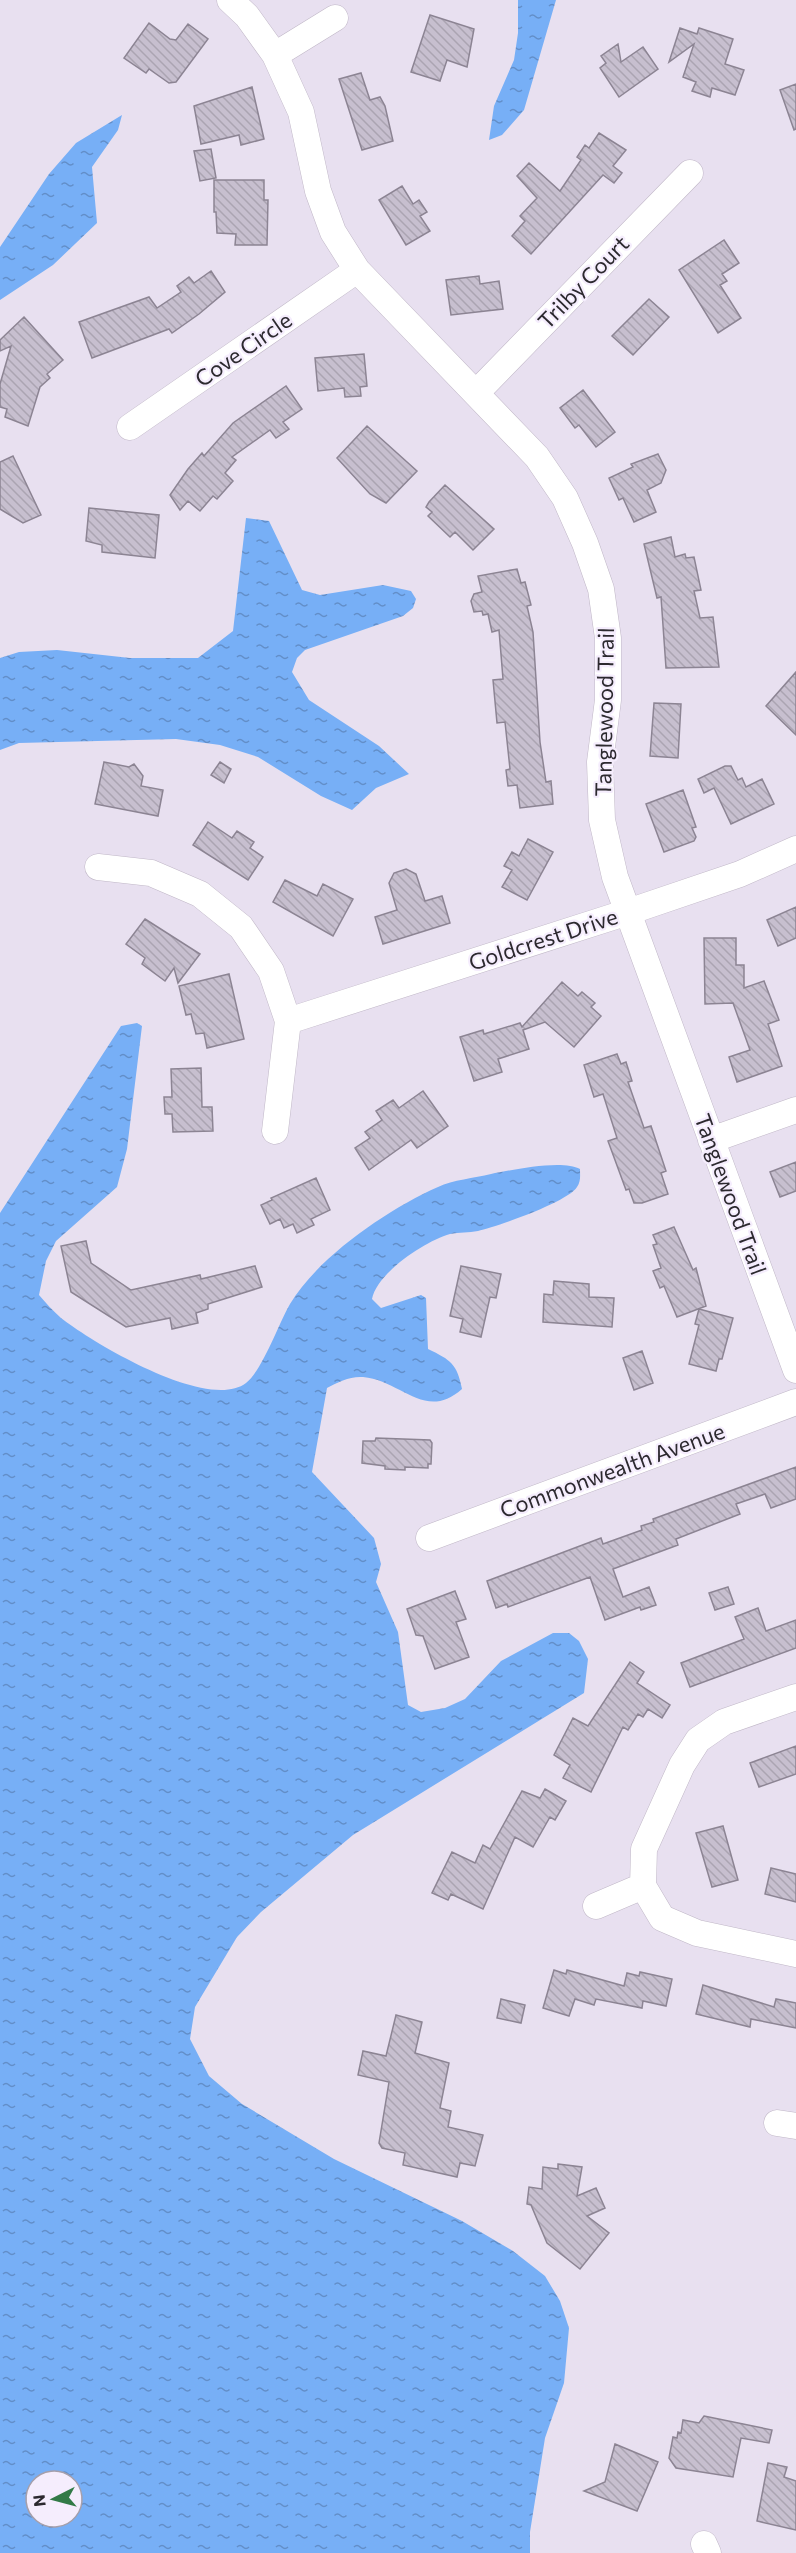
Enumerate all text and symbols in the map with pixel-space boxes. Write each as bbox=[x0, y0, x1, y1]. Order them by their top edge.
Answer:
street label: Trilby Court bbox=[532, 230, 634, 334]
street label: Cove Circle bbox=[189, 306, 297, 392]
street label: Tanglewood Trail bbox=[589, 627, 619, 797]
street label: Goldcrest Drive bbox=[465, 902, 621, 976]
street label: Tanglewood Trail bbox=[689, 1110, 773, 1278]
street label: Commonwealth Avenue bbox=[496, 1417, 728, 1523]
north arrow bbox=[24, 2469, 84, 2529]
text: N bbox=[29, 2494, 49, 2508]

